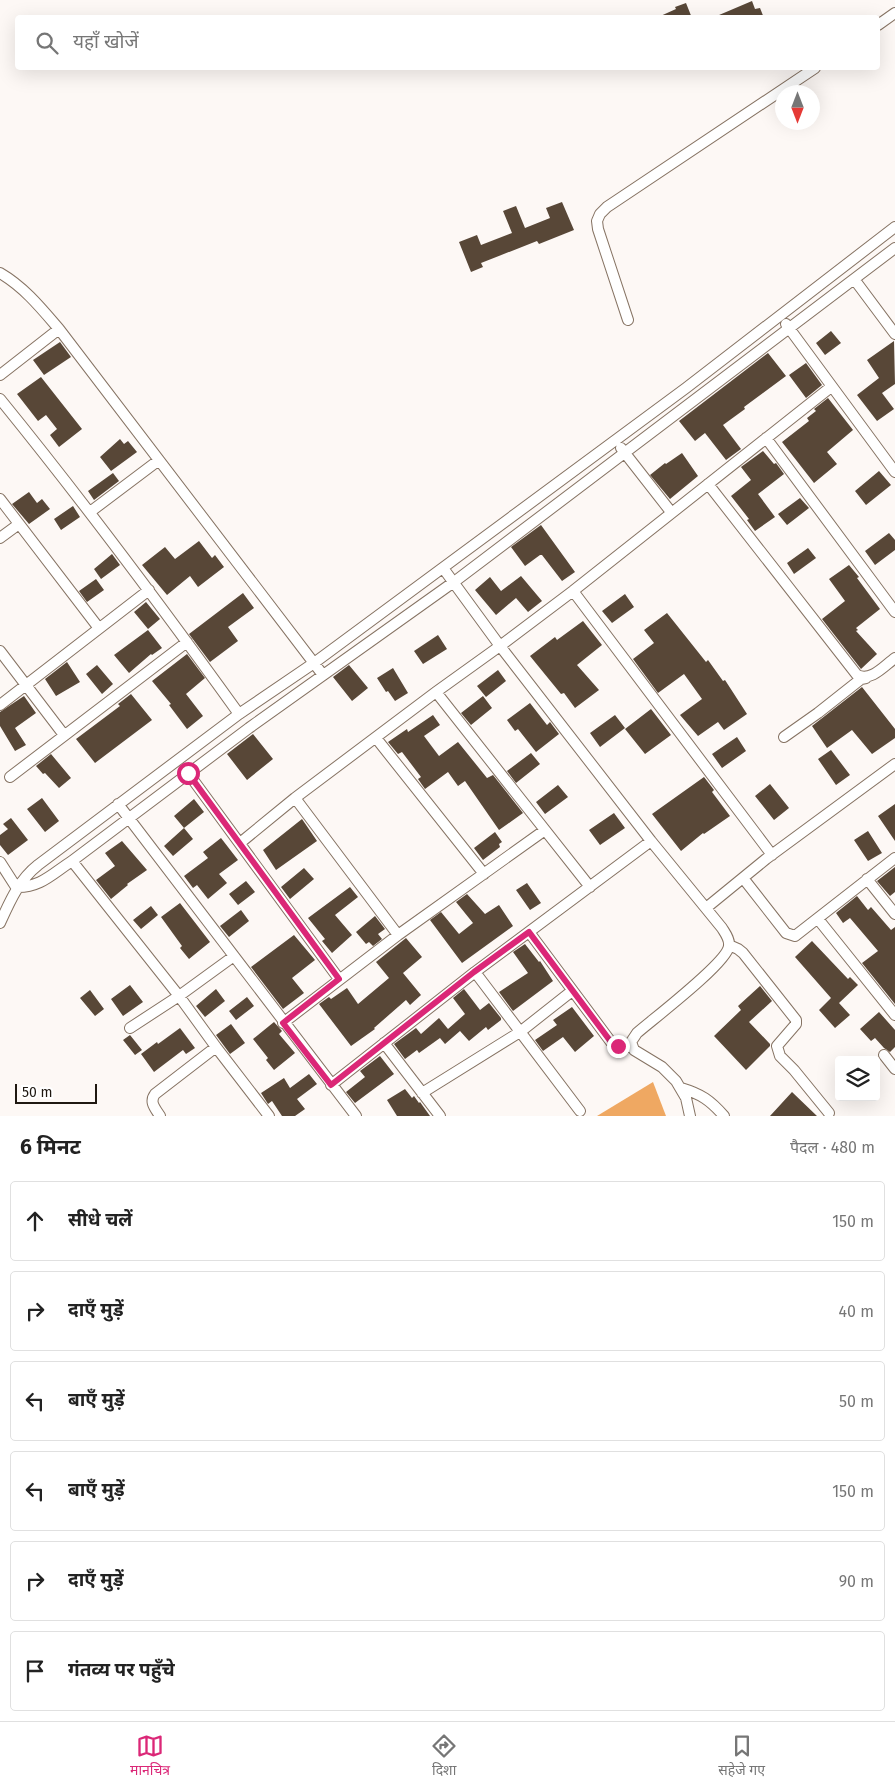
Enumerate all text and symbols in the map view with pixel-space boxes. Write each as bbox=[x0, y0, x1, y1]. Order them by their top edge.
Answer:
search box bbox=[15, 15, 880, 70]
icon: search bbox=[33, 29, 61, 57]
text: यहाँ खोजें bbox=[73, 30, 139, 53]
north arrow bbox=[775, 85, 820, 130]
route start bbox=[177, 762, 200, 785]
route end bbox=[607, 1035, 630, 1058]
map controls bbox=[835, 1056, 880, 1101]
button: layers bbox=[835, 1056, 880, 1101]
scale bar bbox=[15, 1081, 98, 1104]
text: 50 m bbox=[22, 1084, 53, 1101]
text: 6 मिनट bbox=[20, 1134, 81, 1160]
text: पैदल · 480 m bbox=[790, 1138, 875, 1157]
icon: ahead bbox=[21, 1207, 49, 1235]
text: सीधे चलें bbox=[68, 1208, 132, 1231]
text: 150 m bbox=[832, 1212, 874, 1231]
icon: right bbox=[21, 1297, 49, 1325]
text: दाएँ मुड़ें bbox=[68, 1298, 124, 1321]
text: 40 m bbox=[839, 1302, 874, 1321]
icon: left bbox=[21, 1387, 49, 1415]
text: बाएँ मुड़ें bbox=[68, 1388, 125, 1411]
text: 50 m bbox=[839, 1392, 874, 1411]
icon: left bbox=[21, 1477, 49, 1505]
text: बाएँ मुड़ें bbox=[68, 1478, 125, 1501]
text: 150 m bbox=[832, 1482, 874, 1501]
icon: right bbox=[21, 1567, 49, 1595]
text: दाएँ मुड़ें bbox=[68, 1568, 124, 1591]
text: 90 m bbox=[839, 1572, 874, 1591]
icon: arrive bbox=[21, 1657, 49, 1685]
text: गंतव्य पर पहुँचे bbox=[68, 1658, 175, 1681]
tab: मानचित्र bbox=[130, 1732, 170, 1781]
tab: दिशा bbox=[430, 1732, 458, 1781]
tab: सहेजे गए bbox=[718, 1732, 765, 1781]

